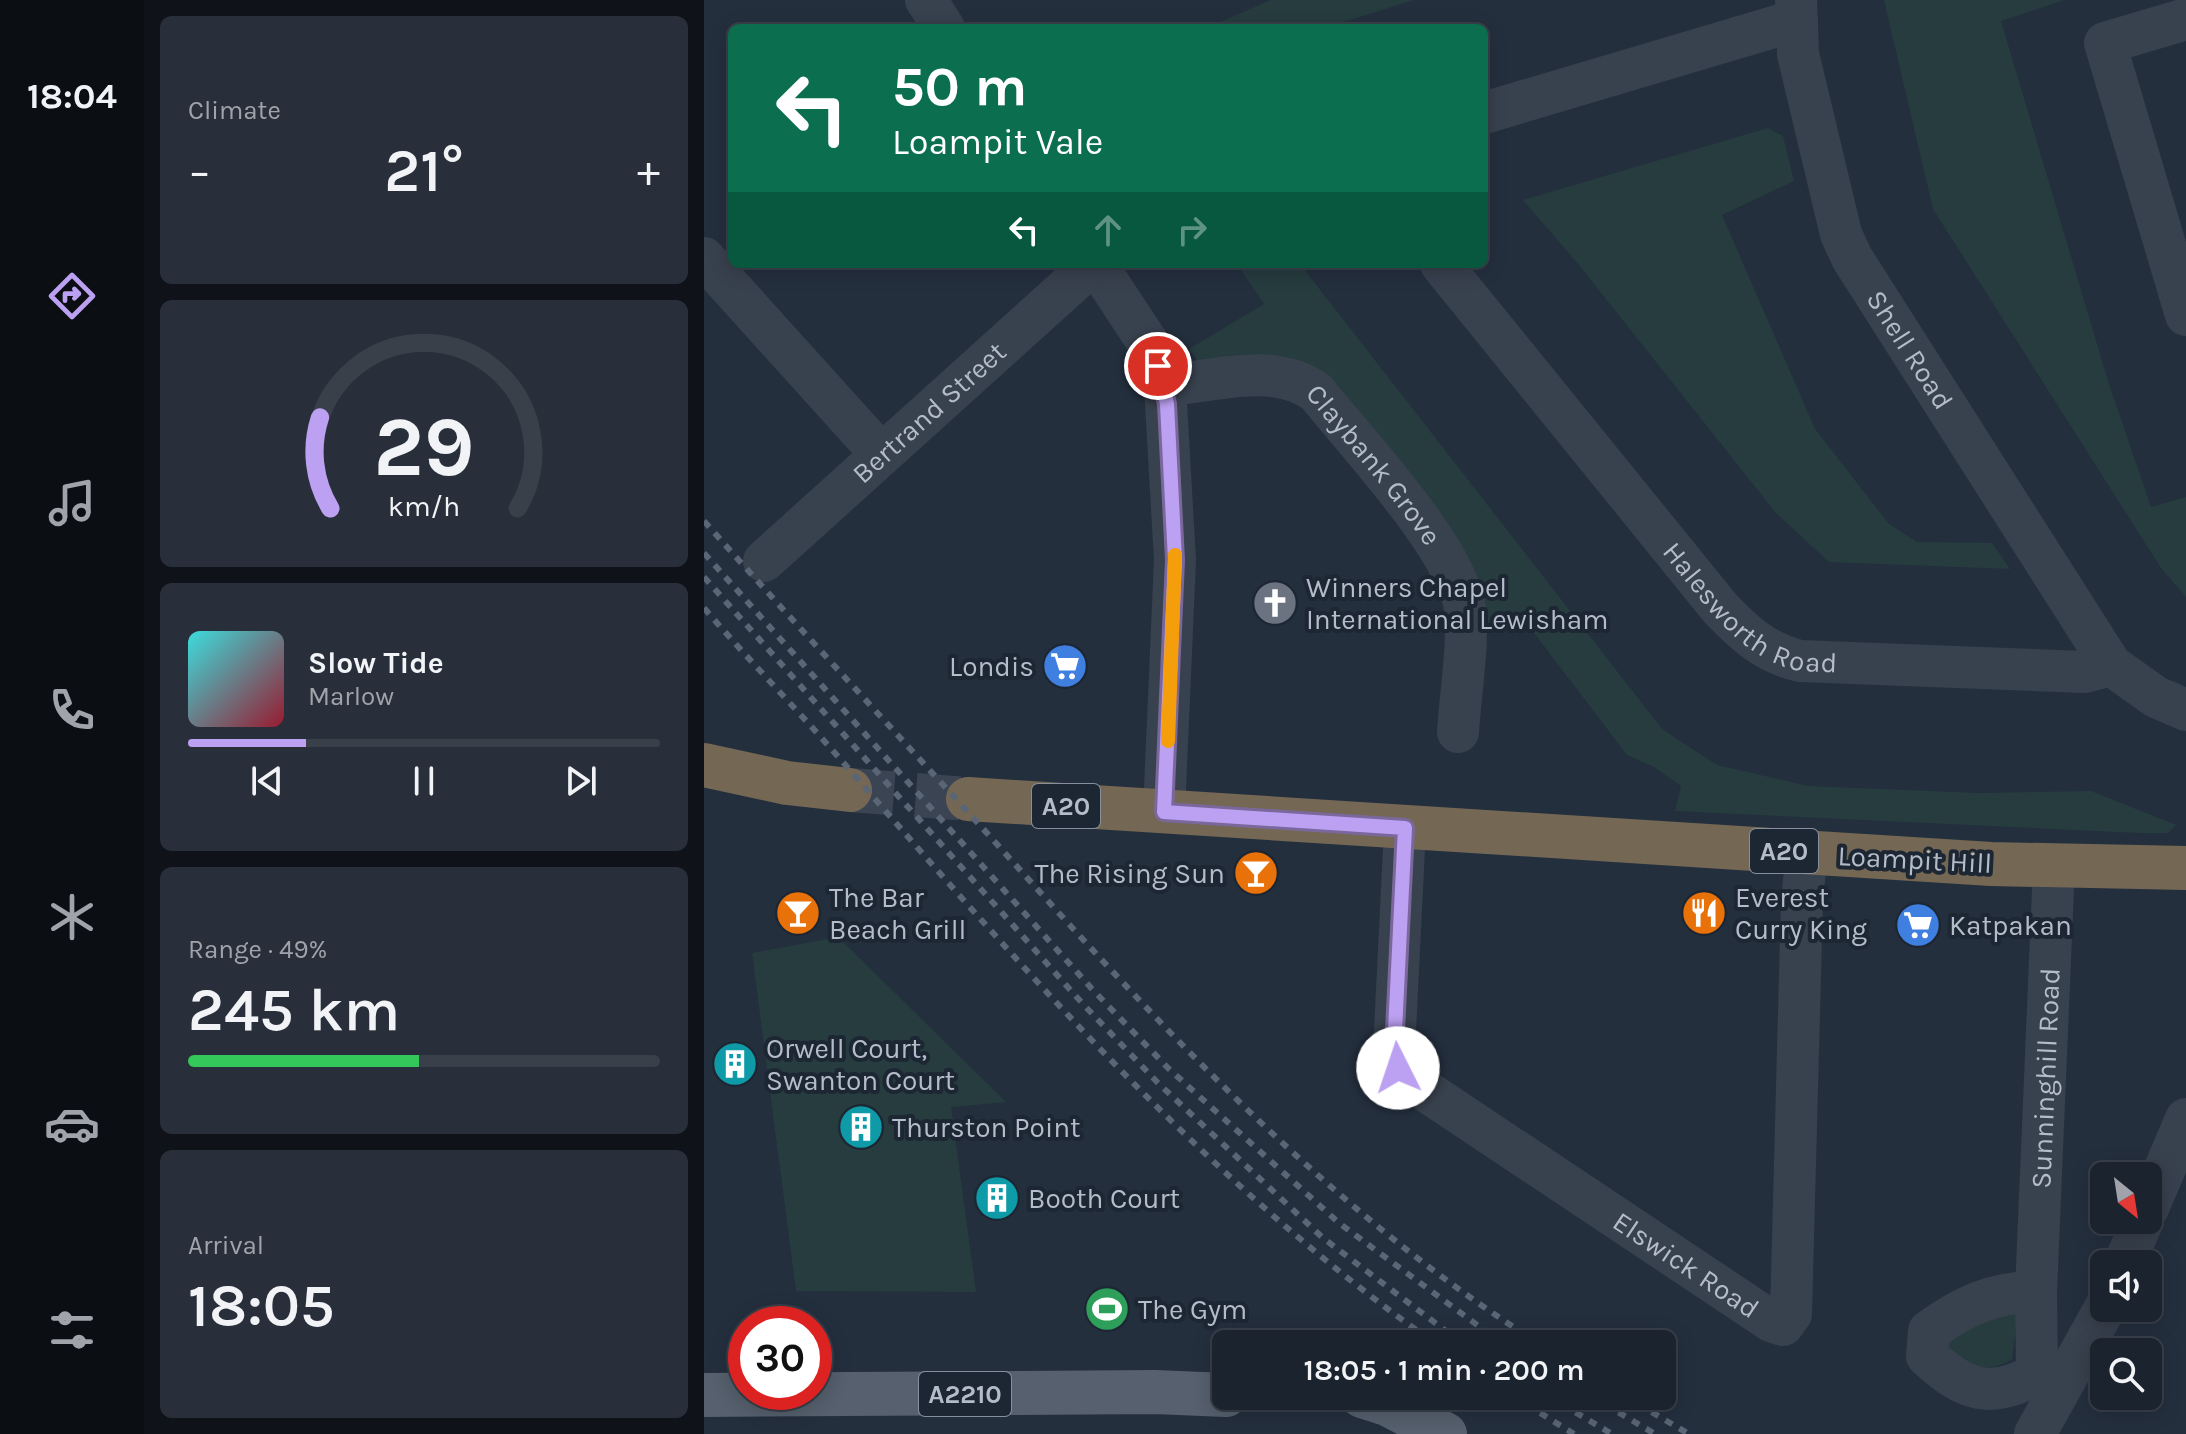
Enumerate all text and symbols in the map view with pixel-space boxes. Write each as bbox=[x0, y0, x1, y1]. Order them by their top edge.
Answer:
text: 50 m bbox=[892, 54, 1027, 119]
icon: left bbox=[760, 56, 864, 160]
text: 18:04 bbox=[27, 75, 117, 117]
text: Climate bbox=[188, 95, 281, 126]
text: Loampit Vale bbox=[892, 121, 1103, 163]
text: 21° bbox=[384, 136, 464, 206]
text: − bbox=[188, 146, 211, 197]
text: + bbox=[637, 146, 660, 197]
icon: left bbox=[1002, 208, 1046, 252]
icon: ahead bbox=[1086, 208, 1130, 252]
icon: right bbox=[1170, 208, 1214, 252]
icon: directions bbox=[44, 268, 100, 324]
street label: Shell Road bbox=[1860, 284, 1960, 416]
pin bbox=[1124, 332, 1192, 400]
street label: Bertrand Street bbox=[846, 335, 1013, 490]
icon: arrive bbox=[1136, 344, 1180, 388]
street label: Claybank Grove bbox=[1299, 378, 1448, 551]
text: 29 bbox=[373, 399, 475, 496]
icon: music bbox=[44, 475, 100, 531]
text: km/h bbox=[388, 491, 460, 524]
street label: Halesworth Road bbox=[1656, 535, 1838, 679]
place label: Winners Chapel International Lewisham bbox=[1306, 571, 1608, 636]
church icon: Winners Chapel International Lewisham bbox=[1251, 579, 1299, 627]
supermarket icon: Londis bbox=[1041, 642, 1089, 690]
text: Slow Tide bbox=[308, 645, 444, 681]
place label: Londis bbox=[949, 650, 1034, 683]
text: Marlow bbox=[308, 681, 394, 712]
icon: phone bbox=[44, 682, 100, 738]
icon: previous bbox=[245, 759, 289, 803]
icon: pause bbox=[402, 759, 446, 803]
icon: next bbox=[559, 759, 603, 803]
road number: A20 bbox=[1032, 784, 1100, 828]
road number: A20 bbox=[1750, 829, 1818, 873]
street label: Loampit Hill bbox=[1837, 839, 1993, 880]
bar icon: The Rising Sun bbox=[1232, 849, 1280, 897]
place label: The Rising Sun bbox=[1034, 857, 1225, 890]
place label: The Bar Beach Grill bbox=[829, 881, 966, 946]
place label: Everest Curry King bbox=[1735, 881, 1867, 946]
icon: climate bbox=[44, 889, 100, 945]
bar icon: The Bar Beach Grill bbox=[774, 889, 822, 937]
restaurant icon: Everest Curry King bbox=[1680, 889, 1728, 937]
supermarket icon: Katpakan bbox=[1894, 901, 1942, 949]
place label: Katpakan bbox=[1949, 909, 2072, 942]
text: Range · 49% bbox=[188, 934, 327, 965]
street label: Sunninghill Road bbox=[2024, 967, 2067, 1189]
text: 245 km bbox=[188, 975, 400, 1045]
position arrow bbox=[1356, 1026, 1440, 1110]
place label: Orwell Court, Swanton Court bbox=[766, 1032, 955, 1097]
building icon: Orwell Court, Swanton Court bbox=[711, 1040, 759, 1088]
icon: car bbox=[44, 1096, 100, 1152]
building icon: Thurston Point bbox=[837, 1103, 885, 1151]
place label: Thurston Point bbox=[892, 1111, 1081, 1144]
north arrow bbox=[2090, 1162, 2162, 1234]
map controls bbox=[2090, 1162, 2162, 1410]
building icon: Booth Court bbox=[973, 1174, 1021, 1222]
place label: Booth Court bbox=[1028, 1182, 1180, 1215]
street label: Elswick Road bbox=[1607, 1205, 1765, 1325]
text: Arrival bbox=[188, 1230, 264, 1261]
button: sound bbox=[2090, 1250, 2162, 1322]
text: 18:05 bbox=[188, 1271, 335, 1341]
sports icon: The Gym bbox=[1083, 1285, 1131, 1333]
place label: The Gym bbox=[1138, 1293, 1247, 1326]
icon: filters bbox=[44, 1302, 100, 1358]
speed limit sign: 30 bbox=[728, 1306, 832, 1410]
button: search bbox=[2090, 1338, 2162, 1410]
text: 18:05 · 1 min · 200 m bbox=[1303, 1352, 1585, 1388]
road number: A2210 bbox=[919, 1372, 1011, 1416]

